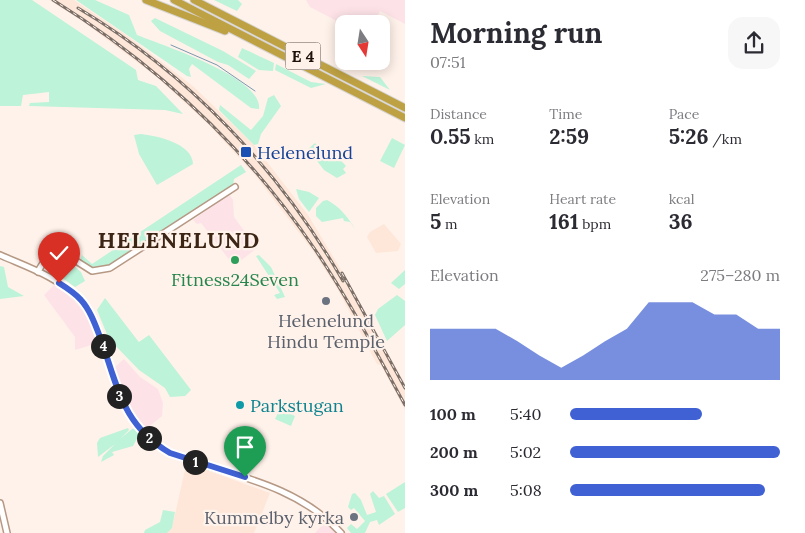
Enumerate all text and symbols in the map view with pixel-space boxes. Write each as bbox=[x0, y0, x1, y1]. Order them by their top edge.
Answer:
north arrow bbox=[335, 15, 390, 70]
map controls bbox=[335, 15, 390, 70]
text: Morning run bbox=[430, 15, 602, 51]
button: share bbox=[728, 17, 780, 69]
road number: E 4 bbox=[286, 42, 320, 70]
text: 07:51 bbox=[430, 52, 466, 72]
text: Distance bbox=[430, 105, 487, 123]
text: Time bbox=[549, 105, 582, 123]
text: Pace bbox=[669, 105, 699, 123]
text: 0.55 bbox=[430, 123, 471, 150]
text: 2:59 bbox=[549, 123, 589, 150]
text: 5:26 bbox=[669, 123, 709, 150]
text: km bbox=[471, 130, 494, 148]
text: /km bbox=[709, 130, 742, 148]
place label: Helenelund bbox=[257, 141, 353, 164]
marker: Helenelund bbox=[239, 145, 253, 159]
text: Elevation bbox=[430, 190, 490, 208]
text: Heart rate bbox=[549, 190, 616, 208]
text: kcal bbox=[669, 190, 695, 208]
text: 5 bbox=[430, 208, 441, 235]
text: 161 bbox=[549, 208, 578, 235]
text: 36 bbox=[669, 208, 693, 235]
text: m bbox=[441, 215, 458, 233]
text: bpm bbox=[578, 215, 611, 233]
district label: HELENELUND bbox=[98, 226, 260, 254]
pin bbox=[38, 232, 80, 283]
icon: check bbox=[45, 239, 73, 267]
marker: Fitness24Seven bbox=[229, 254, 241, 266]
text: Elevation bbox=[430, 265, 499, 285]
text: 275–280 m bbox=[700, 265, 780, 285]
place label: Fitness24Seven bbox=[171, 268, 299, 291]
marker: Helenelund Hindu Temple bbox=[320, 295, 332, 307]
place label: Helenelund Hindu Temple bbox=[267, 309, 385, 353]
pin: 4 bbox=[90, 334, 116, 358]
text: 4 bbox=[100, 337, 107, 355]
pin: 3 bbox=[106, 384, 132, 408]
text: 3 bbox=[116, 387, 123, 405]
place label: Parkstugan bbox=[250, 394, 344, 417]
marker: Parkstugan bbox=[234, 399, 246, 411]
text: 100 m bbox=[430, 404, 476, 424]
text: 5:40 bbox=[510, 404, 541, 424]
pin: 2 bbox=[136, 426, 162, 450]
pin bbox=[224, 426, 266, 477]
text: 2 bbox=[146, 429, 153, 447]
icon: arrive bbox=[231, 433, 259, 461]
text: 200 m bbox=[430, 442, 478, 462]
text: 5:02 bbox=[510, 442, 541, 462]
pin: 1 bbox=[182, 450, 208, 474]
text: 1 bbox=[193, 453, 198, 471]
text: 300 m bbox=[430, 480, 478, 500]
text: 5:08 bbox=[510, 480, 542, 500]
place label: Kummelby kyrka bbox=[204, 506, 344, 529]
marker: Kummelby kyrka bbox=[348, 511, 360, 523]

